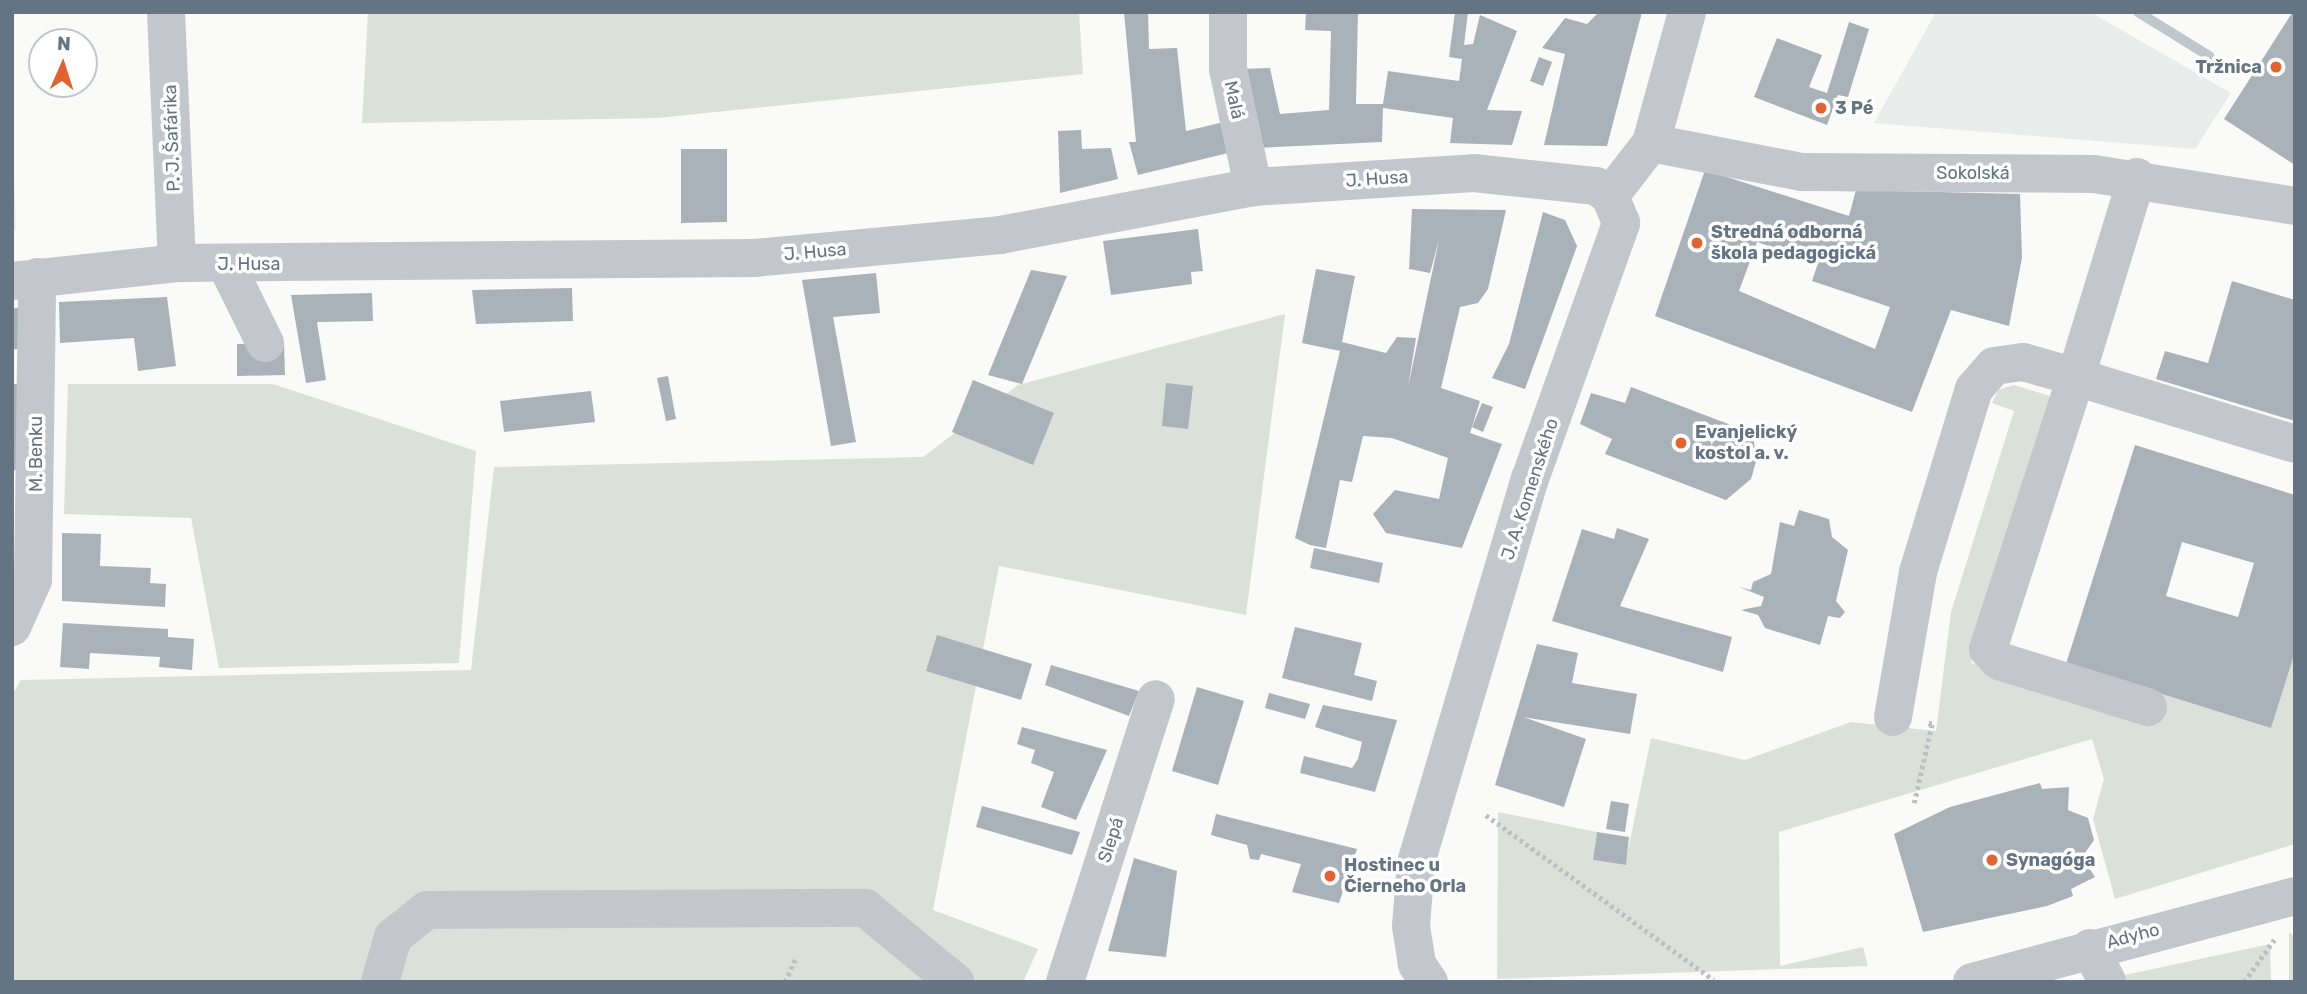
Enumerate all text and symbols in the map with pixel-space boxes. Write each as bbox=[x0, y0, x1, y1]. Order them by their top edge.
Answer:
north arrow bbox=[28, 28, 98, 98]
text: N bbox=[57, 32, 71, 55]
place label: Tržnica bbox=[2196, 56, 2262, 78]
marker: Tržnica bbox=[2268, 59, 2284, 75]
street label: Malá bbox=[1219, 79, 1249, 121]
street label: P. J. Šafárika bbox=[159, 84, 185, 192]
place label: 3 Pé bbox=[1835, 97, 1873, 119]
marker: 3 Pé bbox=[1813, 100, 1829, 116]
street label: Sokolská bbox=[1936, 162, 2010, 184]
street label: J. Husa bbox=[1345, 166, 1409, 192]
place label: Stredná odborná škola pedagogická bbox=[1711, 222, 1876, 264]
marker: Stredná odborná škola pedagogická bbox=[1689, 235, 1705, 251]
street label: J. Husa bbox=[783, 239, 847, 265]
street label: J. Husa bbox=[218, 253, 280, 275]
street label: J. A. Komenského bbox=[1497, 415, 1563, 563]
street label: M. Benku bbox=[25, 416, 47, 492]
place label: Evanjelický kostol a. v. bbox=[1695, 422, 1797, 464]
marker: Evanjelický kostol a. v. bbox=[1673, 435, 1689, 451]
street label: Slepá bbox=[1094, 815, 1128, 865]
place label: Synagóga bbox=[2006, 849, 2095, 871]
marker: Synagóga bbox=[1984, 852, 2000, 868]
place label: Hostinec u Čierneho Orla bbox=[1344, 855, 1466, 898]
marker: Hostinec u Čierneho Orla bbox=[1322, 868, 1338, 884]
street label: Adyho bbox=[2104, 919, 2162, 953]

